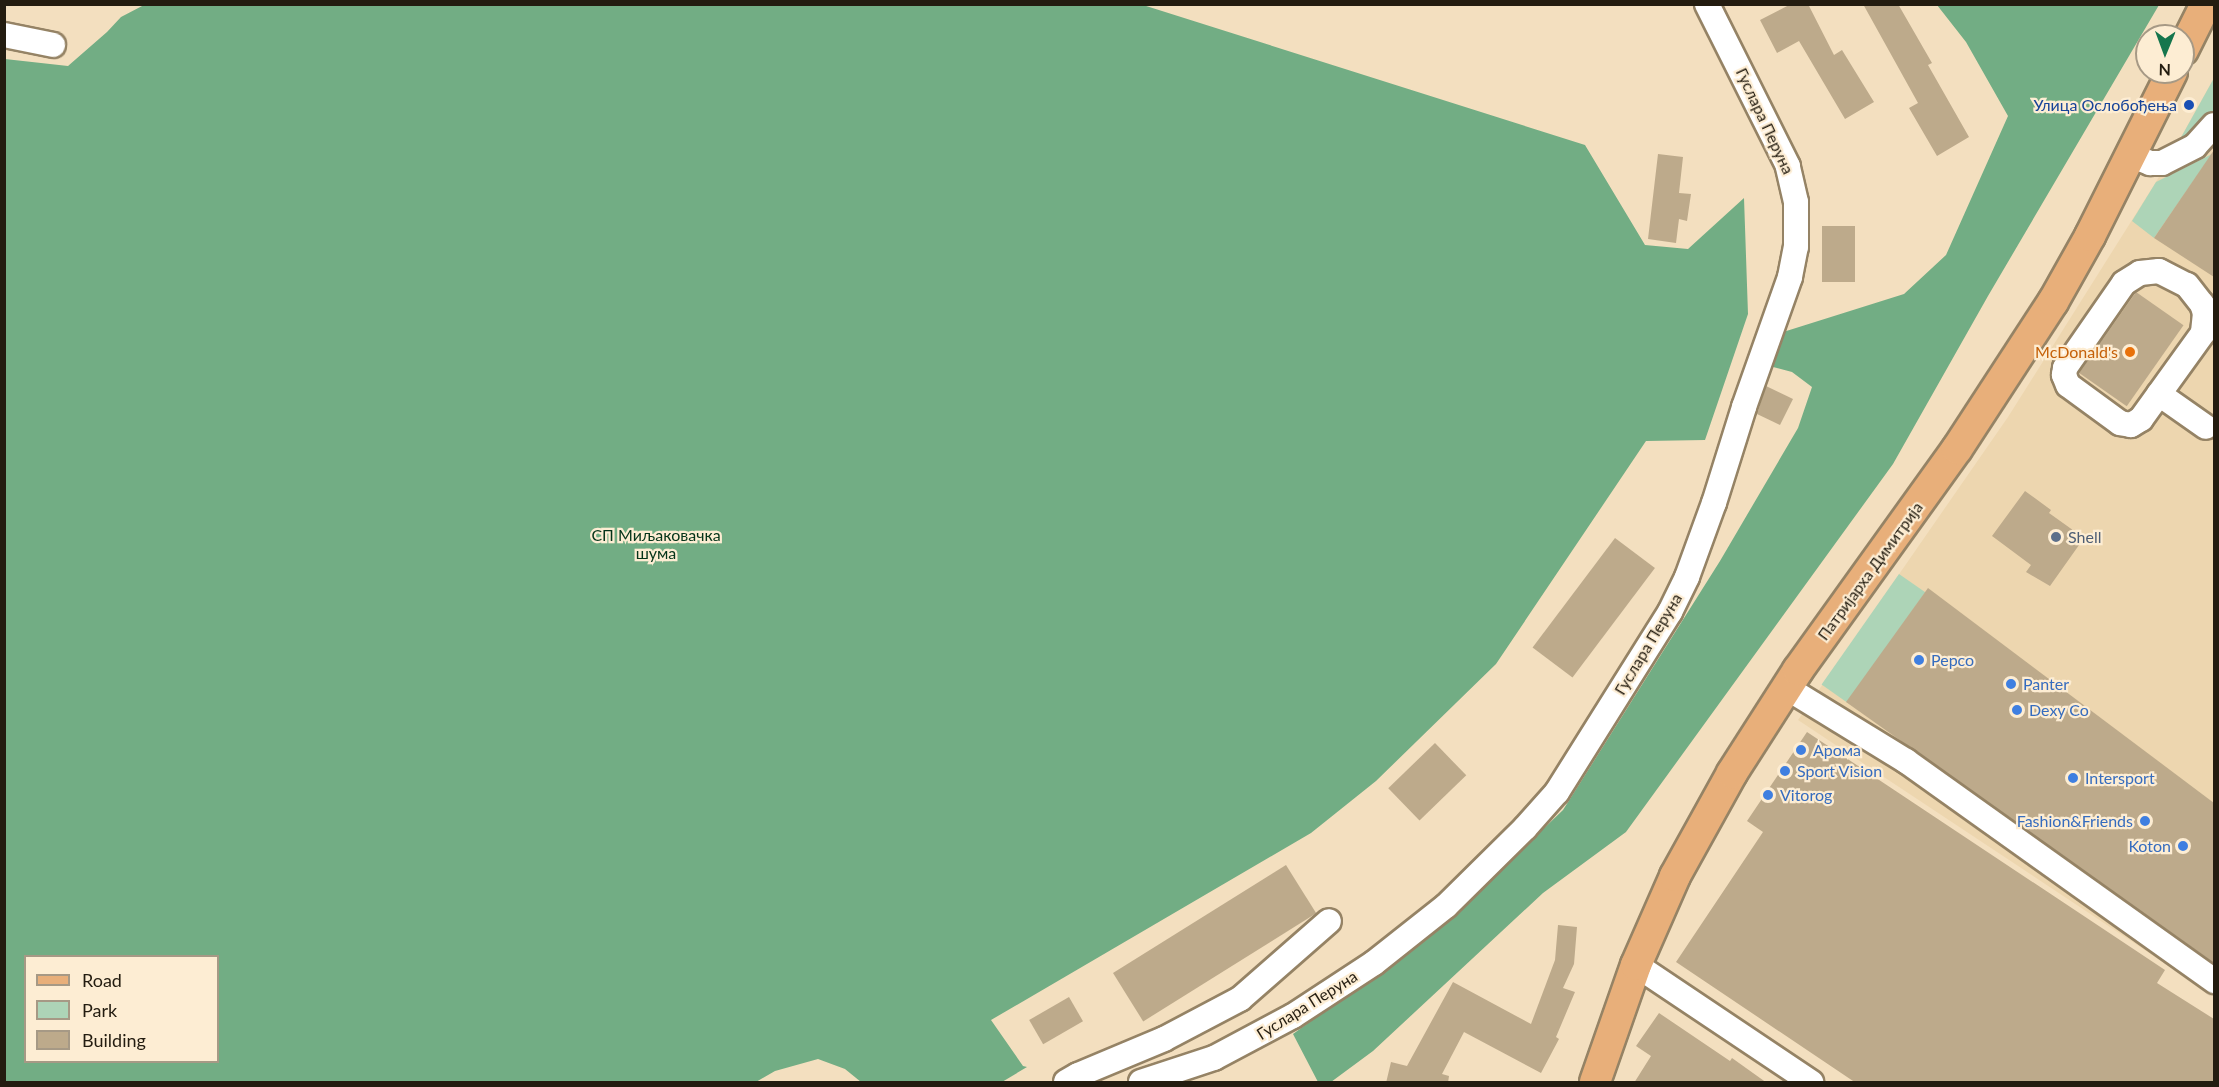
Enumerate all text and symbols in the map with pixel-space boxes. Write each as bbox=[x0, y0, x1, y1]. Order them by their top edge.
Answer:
north arrow bbox=[2135, 24, 2195, 84]
text: N bbox=[2158, 61, 2171, 80]
street label: Гуслара Перуна bbox=[1732, 65, 1798, 177]
place label: Улица Ослобођења bbox=[2033, 95, 2177, 115]
marker: Улица Ослобођења bbox=[2182, 98, 2196, 112]
place label: McDonald's bbox=[2035, 342, 2118, 362]
marker: McDonald's bbox=[2123, 345, 2137, 359]
street label: Патријарха Димитрија bbox=[1813, 498, 1927, 644]
park label: СП Миљаковачка шума bbox=[591, 525, 721, 563]
place label: Shell bbox=[2068, 527, 2101, 547]
marker: Shell bbox=[2049, 530, 2063, 544]
street label: Гуслара Перуна bbox=[1610, 590, 1686, 698]
place label: Pepco bbox=[1931, 650, 1974, 670]
marker: Pepco bbox=[1912, 653, 1926, 667]
place label: Panter bbox=[2023, 674, 2069, 694]
marker: Panter bbox=[2004, 677, 2018, 691]
place label: Dexy Co bbox=[2029, 700, 2089, 720]
marker: Dexy Co bbox=[2010, 703, 2024, 717]
place label: Арома bbox=[1813, 740, 1861, 760]
marker: Арома bbox=[1794, 743, 1808, 757]
place label: Sport Vision bbox=[1797, 761, 1883, 781]
marker: Sport Vision bbox=[1778, 764, 1792, 778]
place label: Intersport bbox=[2085, 768, 2155, 788]
marker: Intersport bbox=[2066, 771, 2080, 785]
place label: Vitorog bbox=[1780, 785, 1832, 805]
marker: Vitorog bbox=[1761, 788, 1775, 802]
place label: Fashion&Friends bbox=[2017, 811, 2133, 831]
marker: Fashion&Friends bbox=[2138, 814, 2152, 828]
place label: Koton bbox=[2128, 836, 2171, 856]
marker: Koton bbox=[2176, 839, 2190, 853]
legend bbox=[24, 955, 219, 1063]
street label: Гуслара Перуна bbox=[1253, 966, 1361, 1044]
text: Road bbox=[82, 969, 122, 991]
text: Park bbox=[82, 999, 117, 1021]
text: Building bbox=[82, 1029, 146, 1051]

